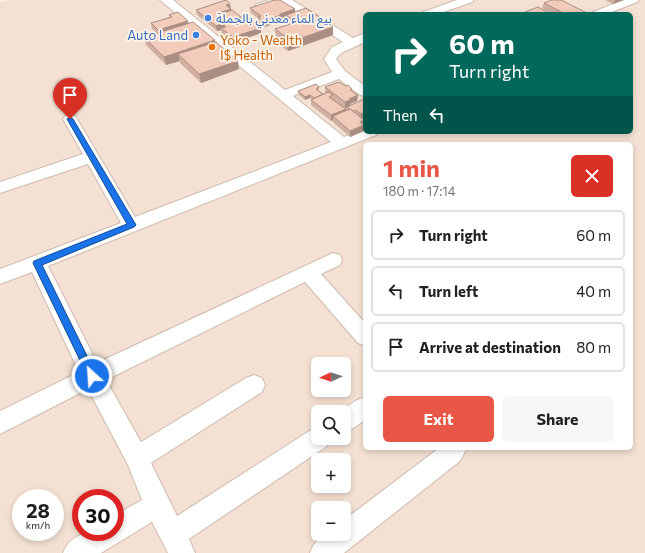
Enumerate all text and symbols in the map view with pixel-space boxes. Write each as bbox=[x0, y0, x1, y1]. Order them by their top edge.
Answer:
place label: بيع الماء معدني بالجملة bbox=[216, 10, 332, 29]
marker: بيع الماء معدني بالجملة bbox=[203, 13, 213, 23]
text: 60 m bbox=[449, 26, 515, 60]
place label: Auto Land bbox=[127, 27, 188, 43]
icon: right bbox=[383, 28, 435, 80]
marker: Auto Land bbox=[191, 30, 201, 40]
place label: Yoko - Wealth I$ Health bbox=[220, 32, 302, 63]
marker: Yoko - Wealth I$ Health bbox=[207, 42, 217, 52]
text: Turn right bbox=[449, 60, 529, 82]
pin bbox=[53, 78, 87, 119]
icon: arrive bbox=[59, 84, 81, 106]
icon: left bbox=[426, 104, 448, 126]
text: Then bbox=[383, 106, 418, 124]
text: 1 min bbox=[383, 153, 440, 182]
button: close bbox=[571, 155, 613, 197]
text: 180 m · 17:14 bbox=[383, 183, 456, 199]
icon: right bbox=[385, 224, 407, 246]
text: Turn right bbox=[419, 226, 488, 244]
text: 60 m bbox=[576, 226, 611, 244]
icon: left bbox=[385, 280, 407, 302]
text: Turn left bbox=[419, 282, 478, 300]
text: 40 m bbox=[576, 282, 611, 300]
icon: arrive bbox=[385, 336, 407, 358]
text: Arrive at destination bbox=[419, 338, 561, 356]
text: 80 m bbox=[576, 338, 611, 356]
position arrow bbox=[71, 355, 113, 397]
north arrow bbox=[311, 357, 351, 397]
map controls bbox=[311, 357, 351, 541]
button: Exit bbox=[383, 396, 494, 442]
button: Share bbox=[502, 396, 613, 442]
button: search bbox=[311, 405, 351, 445]
button: + bbox=[311, 453, 351, 493]
speed limit sign: 30 bbox=[72, 489, 124, 541]
text: 28 bbox=[26, 498, 50, 522]
button: − bbox=[311, 501, 351, 541]
text: km/h bbox=[26, 519, 50, 531]

